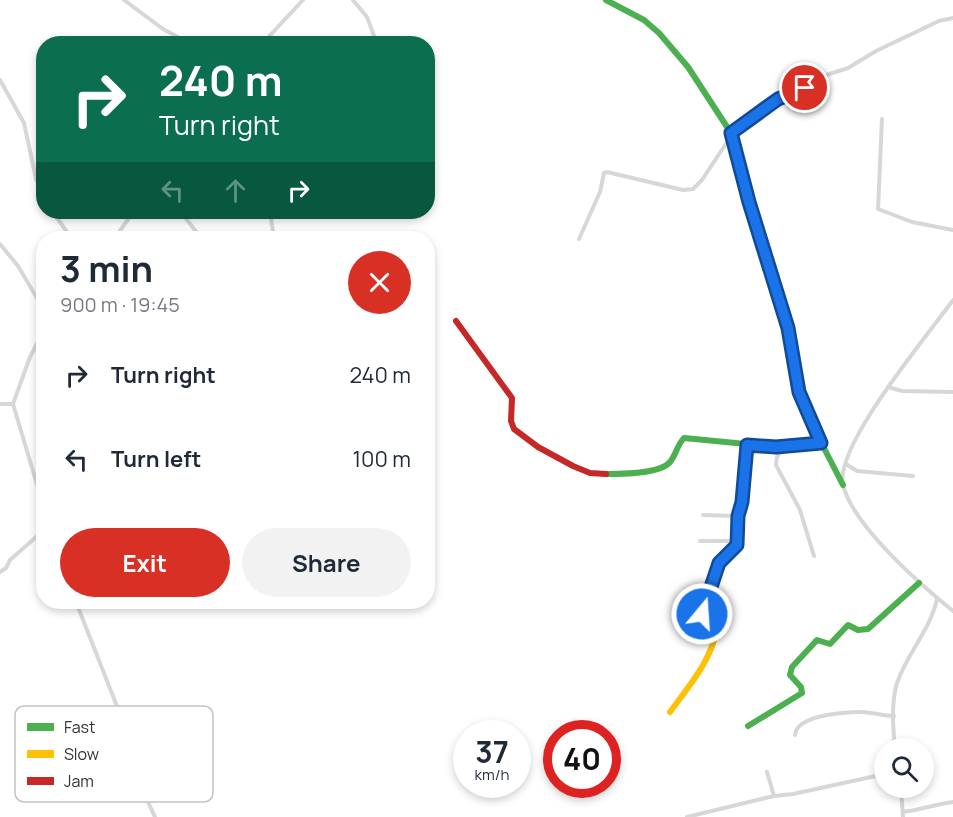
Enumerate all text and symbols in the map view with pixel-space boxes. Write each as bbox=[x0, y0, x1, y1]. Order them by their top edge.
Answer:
text: 240 m bbox=[159, 51, 283, 109]
icon: right bbox=[60, 60, 138, 138]
pin bbox=[779, 62, 830, 113]
icon: arrive bbox=[788, 71, 821, 104]
text: Turn right bbox=[159, 106, 280, 143]
icon: left bbox=[156, 174, 189, 207]
icon: ahead bbox=[219, 174, 252, 207]
icon: right bbox=[282, 174, 315, 207]
text: 3 min bbox=[60, 244, 153, 293]
button: close bbox=[348, 251, 411, 314]
text: 900 m · 19:45 bbox=[60, 291, 180, 318]
icon: right bbox=[60, 359, 93, 392]
text: Turn right bbox=[111, 360, 216, 390]
text: 240 m bbox=[349, 360, 411, 390]
icon: left bbox=[60, 443, 93, 476]
text: Turn left bbox=[111, 444, 201, 474]
text: 100 m bbox=[353, 444, 411, 474]
button: Exit bbox=[60, 528, 230, 597]
button: Share bbox=[242, 528, 411, 597]
position arrow bbox=[670, 582, 734, 646]
legend bbox=[15, 706, 213, 802]
text: Fast bbox=[64, 716, 95, 738]
speed limit sign: 40 bbox=[543, 720, 621, 798]
text: 37 bbox=[475, 731, 509, 772]
map controls bbox=[874, 738, 934, 798]
button: search bbox=[874, 738, 934, 798]
text: Slow bbox=[64, 743, 99, 765]
text: km/h bbox=[475, 764, 509, 785]
text: Jam bbox=[64, 770, 94, 792]

